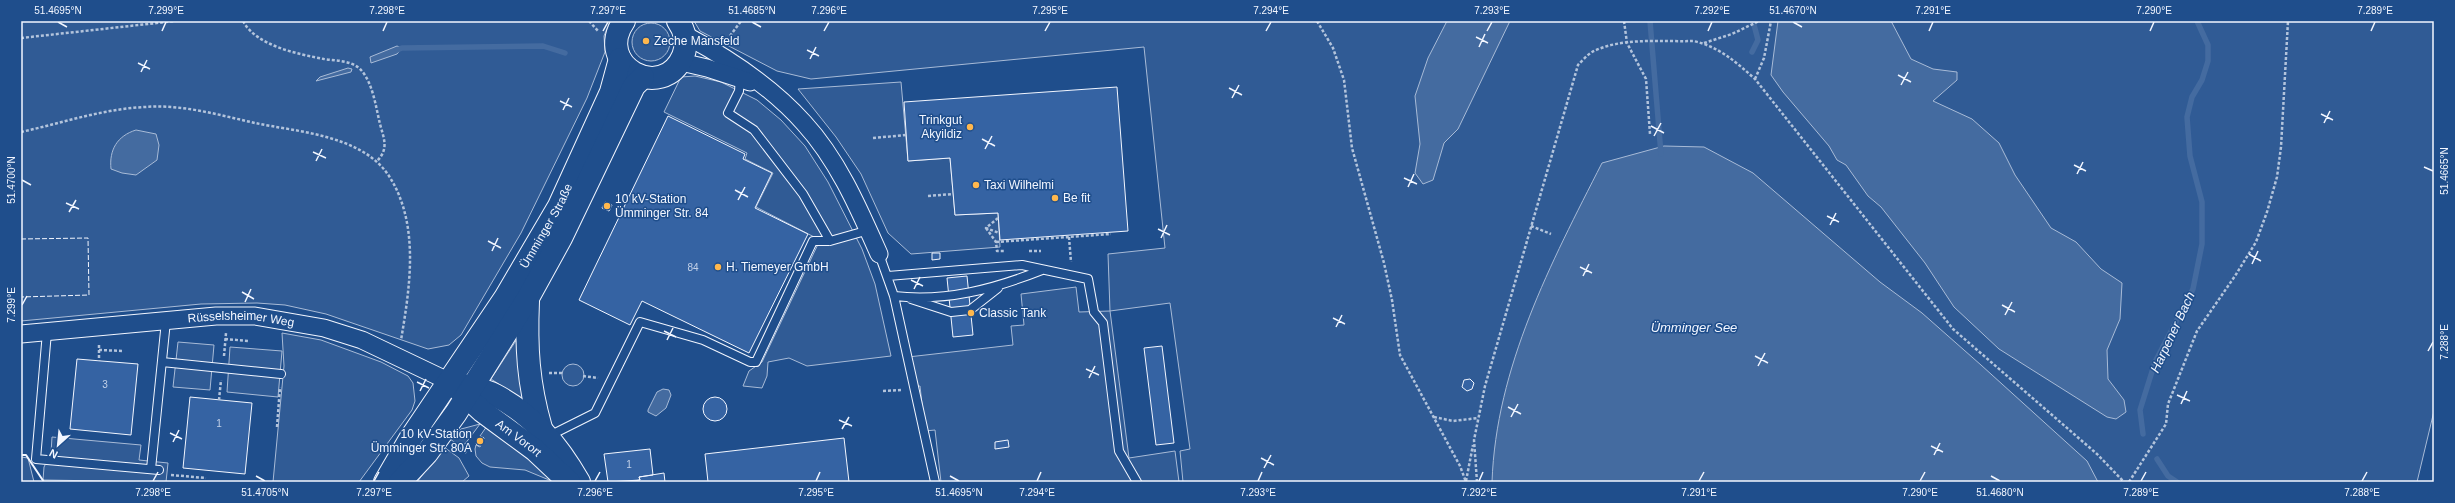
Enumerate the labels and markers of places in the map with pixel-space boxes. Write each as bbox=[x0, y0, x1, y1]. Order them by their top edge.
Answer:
place label: Zeche Mansfeld bbox=[654, 34, 739, 48]
marker: Zeche Mansfeld bbox=[641, 36, 651, 46]
place label: Trinkgut Akyildiz bbox=[919, 113, 963, 141]
marker: Trinkgut Akyildiz bbox=[965, 122, 975, 132]
place label: Taxi Wilhelmi bbox=[984, 178, 1054, 192]
marker: Taxi Wilhelmi bbox=[971, 180, 981, 190]
place label: Be fit bbox=[1063, 191, 1091, 205]
place label: 10 kV-Station Ümminger Str. 84 bbox=[615, 192, 709, 220]
marker: Be fit bbox=[1050, 193, 1060, 203]
marker: 10 kV-Station Ümminger Str. 84 bbox=[602, 201, 612, 211]
place label: H. Tiemeyer GmbH bbox=[726, 260, 829, 274]
marker: H. Tiemeyer GmbH bbox=[713, 262, 723, 272]
place label: Classic Tank bbox=[979, 306, 1047, 320]
marker: Classic Tank bbox=[966, 308, 976, 318]
place label: 10 kV-Station Ümminger Str. 80A bbox=[371, 427, 472, 455]
marker: 10 kV-Station Ümminger Str. 80A bbox=[475, 436, 485, 446]

